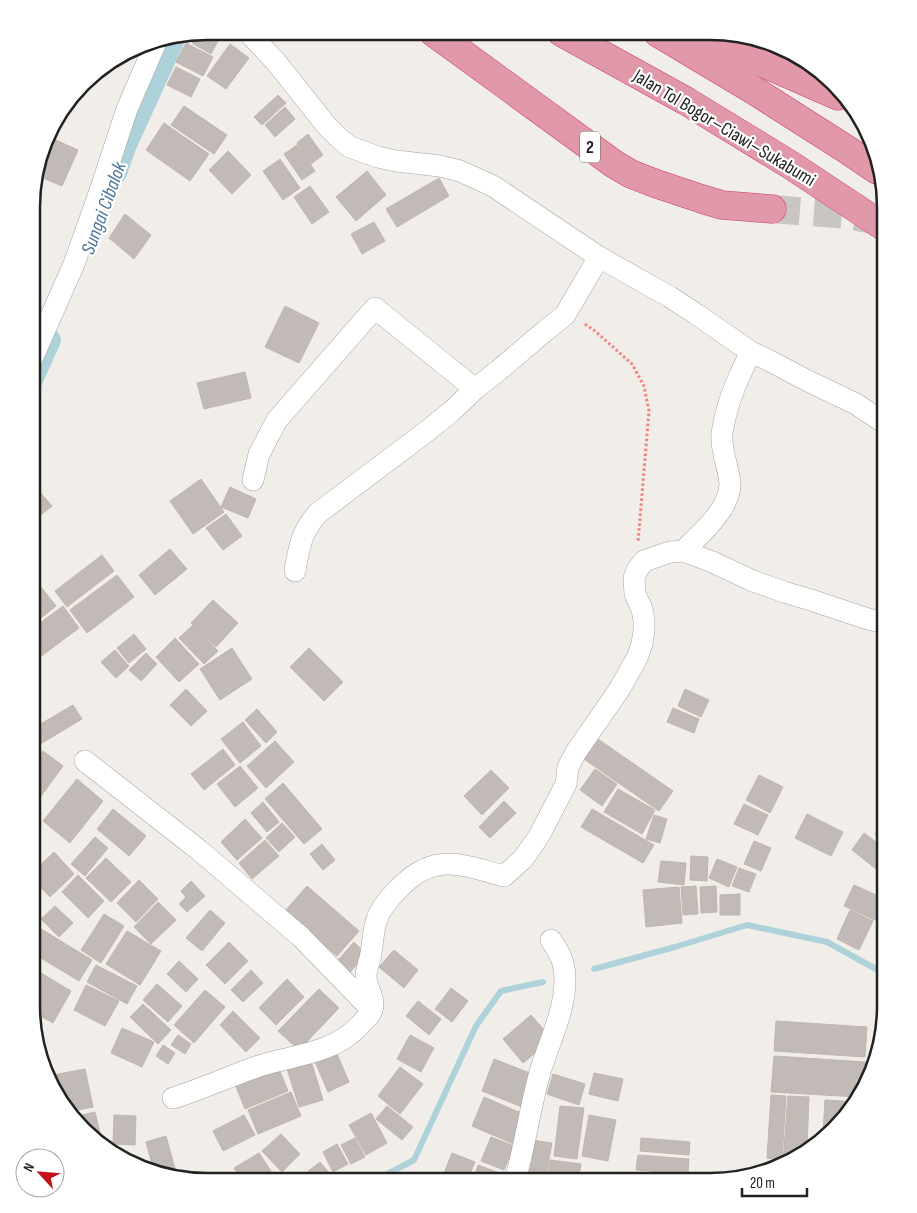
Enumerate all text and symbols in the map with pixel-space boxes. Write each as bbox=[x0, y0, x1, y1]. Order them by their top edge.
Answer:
street label: Jalan Tol Bogor–Ciawi–Sukabumi bbox=[628, 64, 820, 192]
road number: 2 bbox=[580, 132, 600, 162]
water label: Sungai Cibalok bbox=[76, 158, 132, 258]
north arrow bbox=[15, 1148, 65, 1198]
text: N bbox=[19, 1160, 38, 1175]
scale bar bbox=[742, 1166, 807, 1198]
text: 20 m bbox=[750, 1174, 775, 1193]

